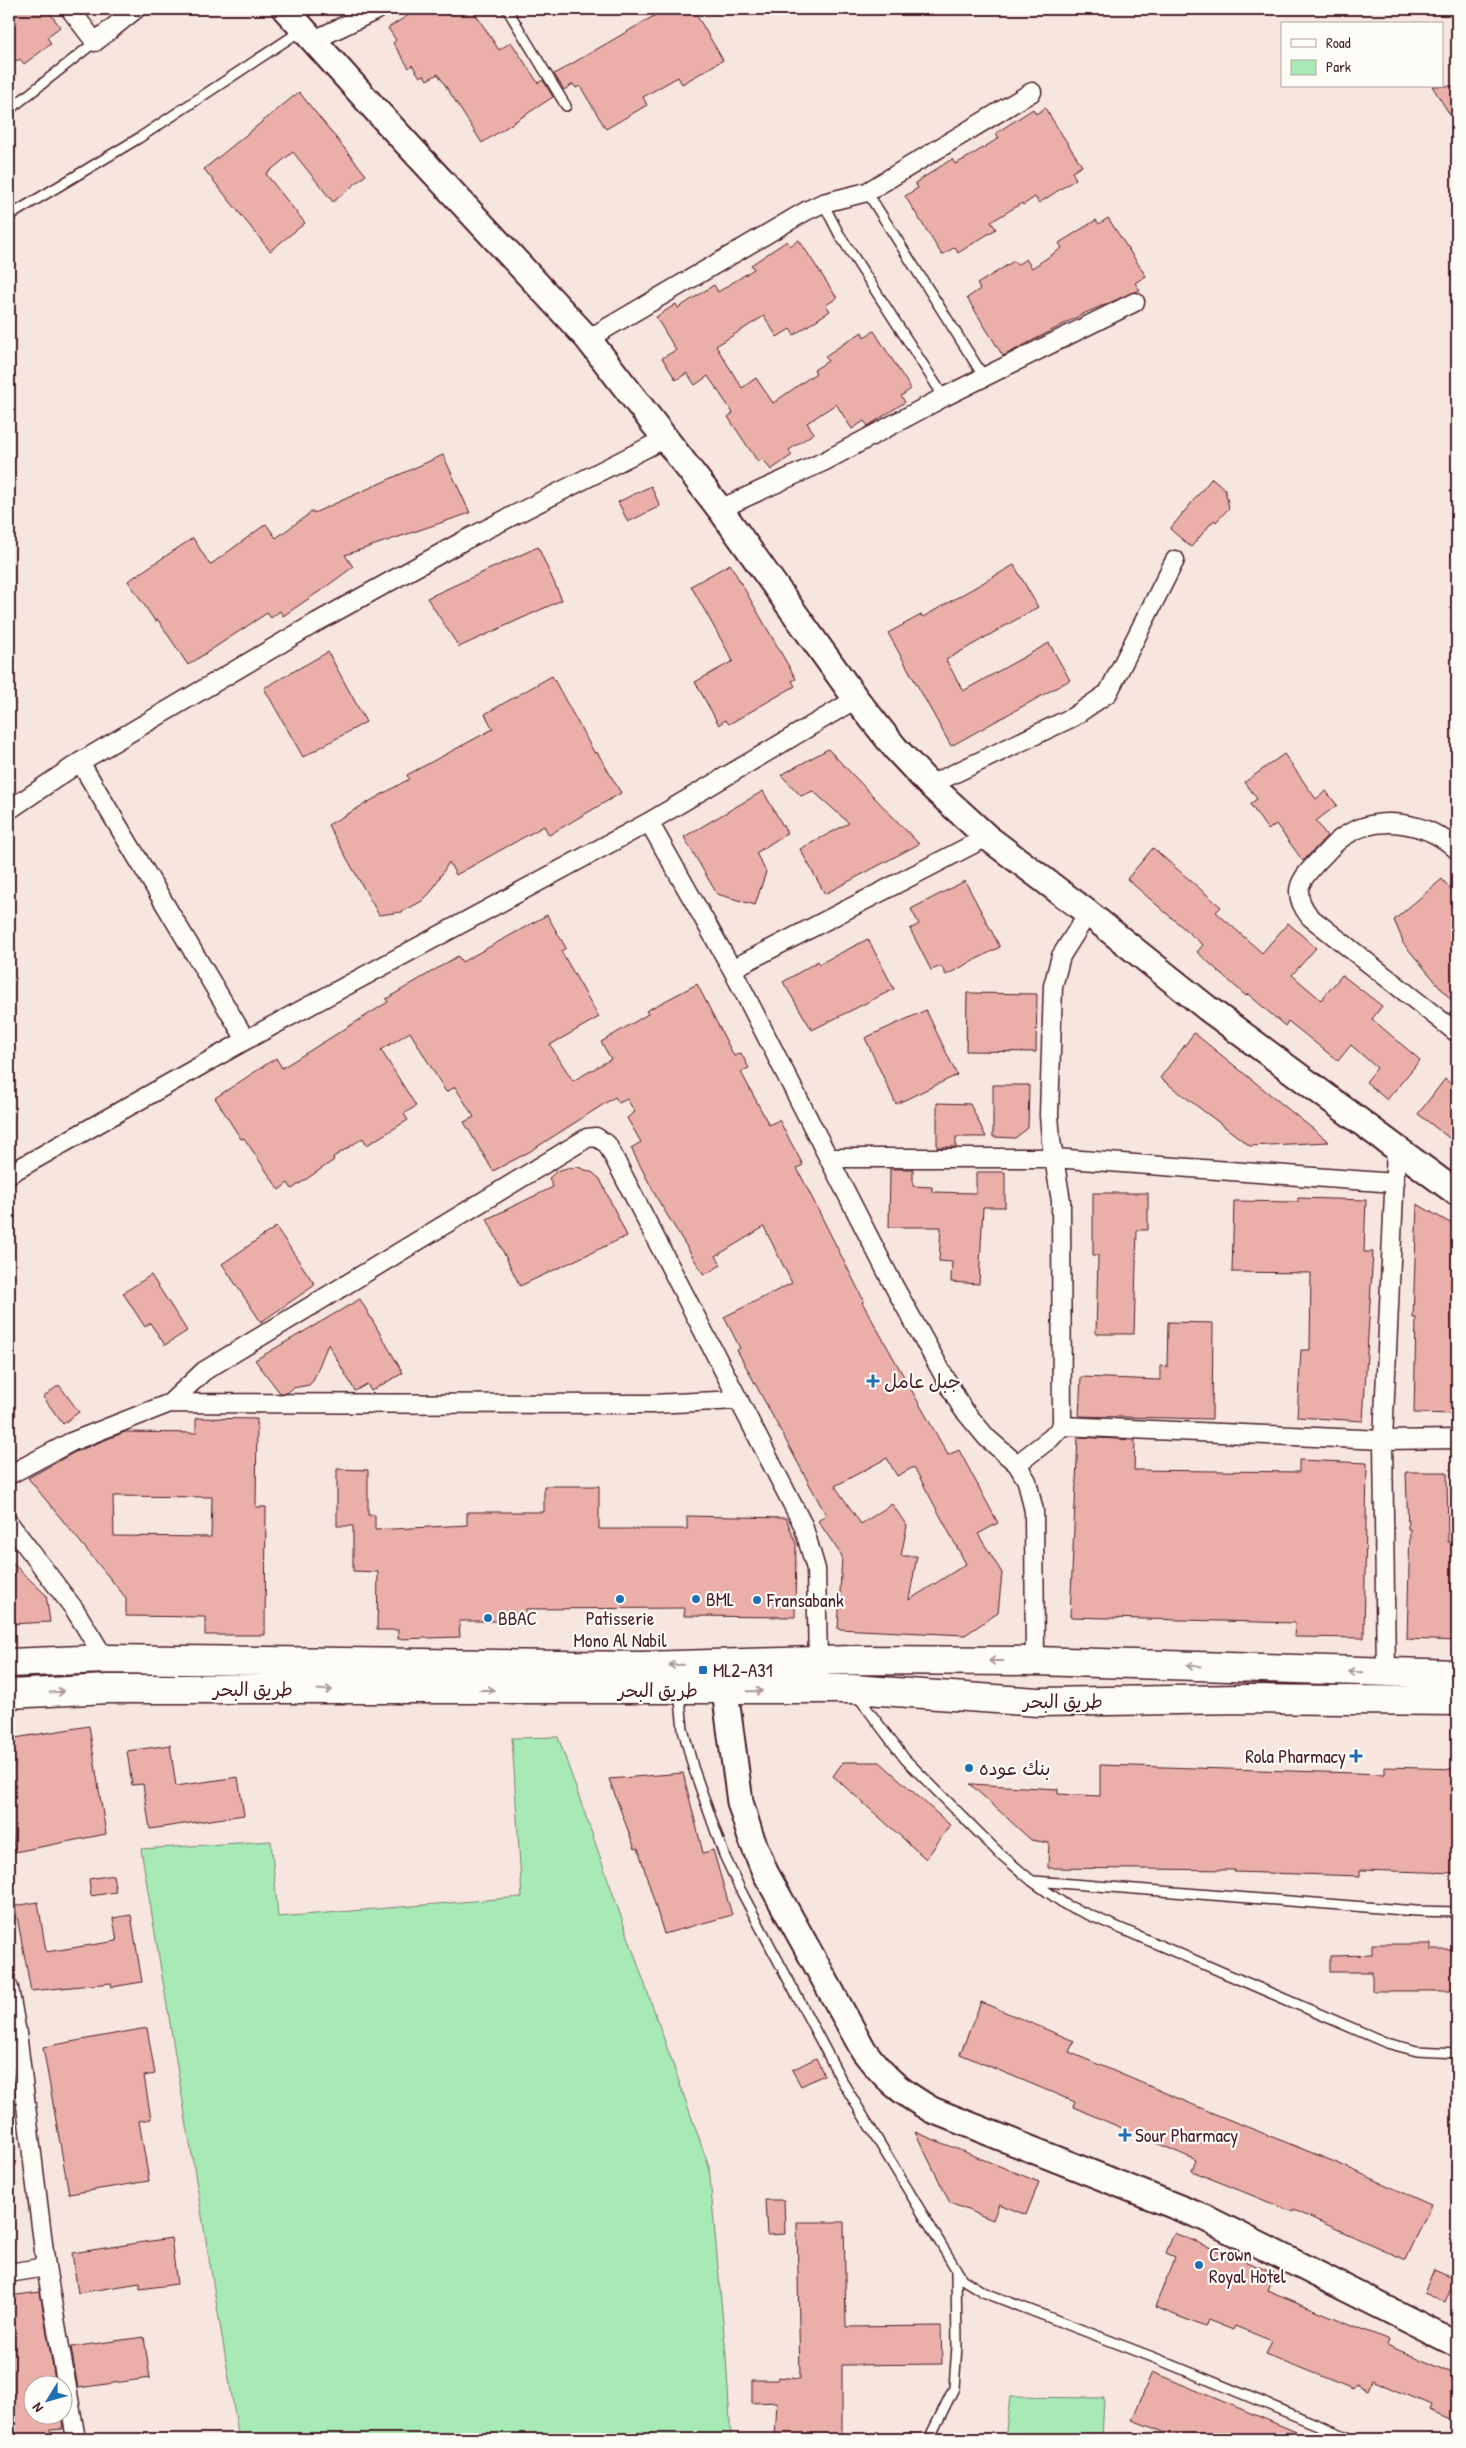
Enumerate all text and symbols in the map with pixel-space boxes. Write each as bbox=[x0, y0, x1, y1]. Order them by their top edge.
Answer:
legend bbox=[1281, 22, 1444, 88]
text: Road bbox=[1326, 32, 1351, 53]
text: Park bbox=[1326, 56, 1351, 77]
place label: جبل عامل bbox=[884, 1368, 961, 1394]
marker: جبل عامل bbox=[866, 1374, 880, 1388]
place label: BML bbox=[706, 1586, 734, 1612]
place label: Fransabank bbox=[766, 1587, 844, 1613]
marker: Patisserie Mono Al Nabil bbox=[614, 1593, 626, 1605]
marker: BML bbox=[690, 1593, 702, 1605]
marker: Fransabank bbox=[751, 1594, 763, 1606]
place label: BBAC bbox=[498, 1605, 537, 1631]
place label: Patisserie Mono Al Nabil bbox=[574, 1605, 667, 1653]
marker: BBAC bbox=[482, 1612, 494, 1624]
one-way arrow bbox=[988, 1656, 1004, 1666]
place label: ML2-A31 bbox=[713, 1657, 773, 1683]
one-way arrow bbox=[669, 1660, 685, 1670]
one-way arrow bbox=[1186, 1662, 1202, 1671]
marker: ML2-A31 bbox=[697, 1664, 709, 1676]
one-way arrow bbox=[1348, 1668, 1364, 1677]
street label: طريق البحر bbox=[211, 1676, 293, 1702]
street label: طريق البحر bbox=[616, 1677, 698, 1703]
one-way arrow bbox=[316, 1685, 333, 1695]
one-way arrow bbox=[479, 1685, 495, 1695]
one-way arrow bbox=[747, 1686, 763, 1695]
one-way arrow bbox=[49, 1687, 65, 1696]
street label: طريق البحر bbox=[1021, 1688, 1103, 1714]
place label: Rola Pharmacy bbox=[1245, 1743, 1346, 1769]
marker: Rola Pharmacy bbox=[1350, 1750, 1362, 1762]
place label: بنك عوده bbox=[979, 1755, 1051, 1781]
marker: بنك عوده bbox=[963, 1762, 975, 1774]
place label: Sour Pharmacy bbox=[1135, 2122, 1238, 2148]
marker: Sour Pharmacy bbox=[1119, 2129, 1131, 2141]
place label: Crown Royal Hotel bbox=[1209, 2241, 1287, 2289]
marker: Crown Royal Hotel bbox=[1193, 2259, 1205, 2271]
north arrow bbox=[22, 2376, 72, 2426]
text: N bbox=[27, 2399, 47, 2417]

